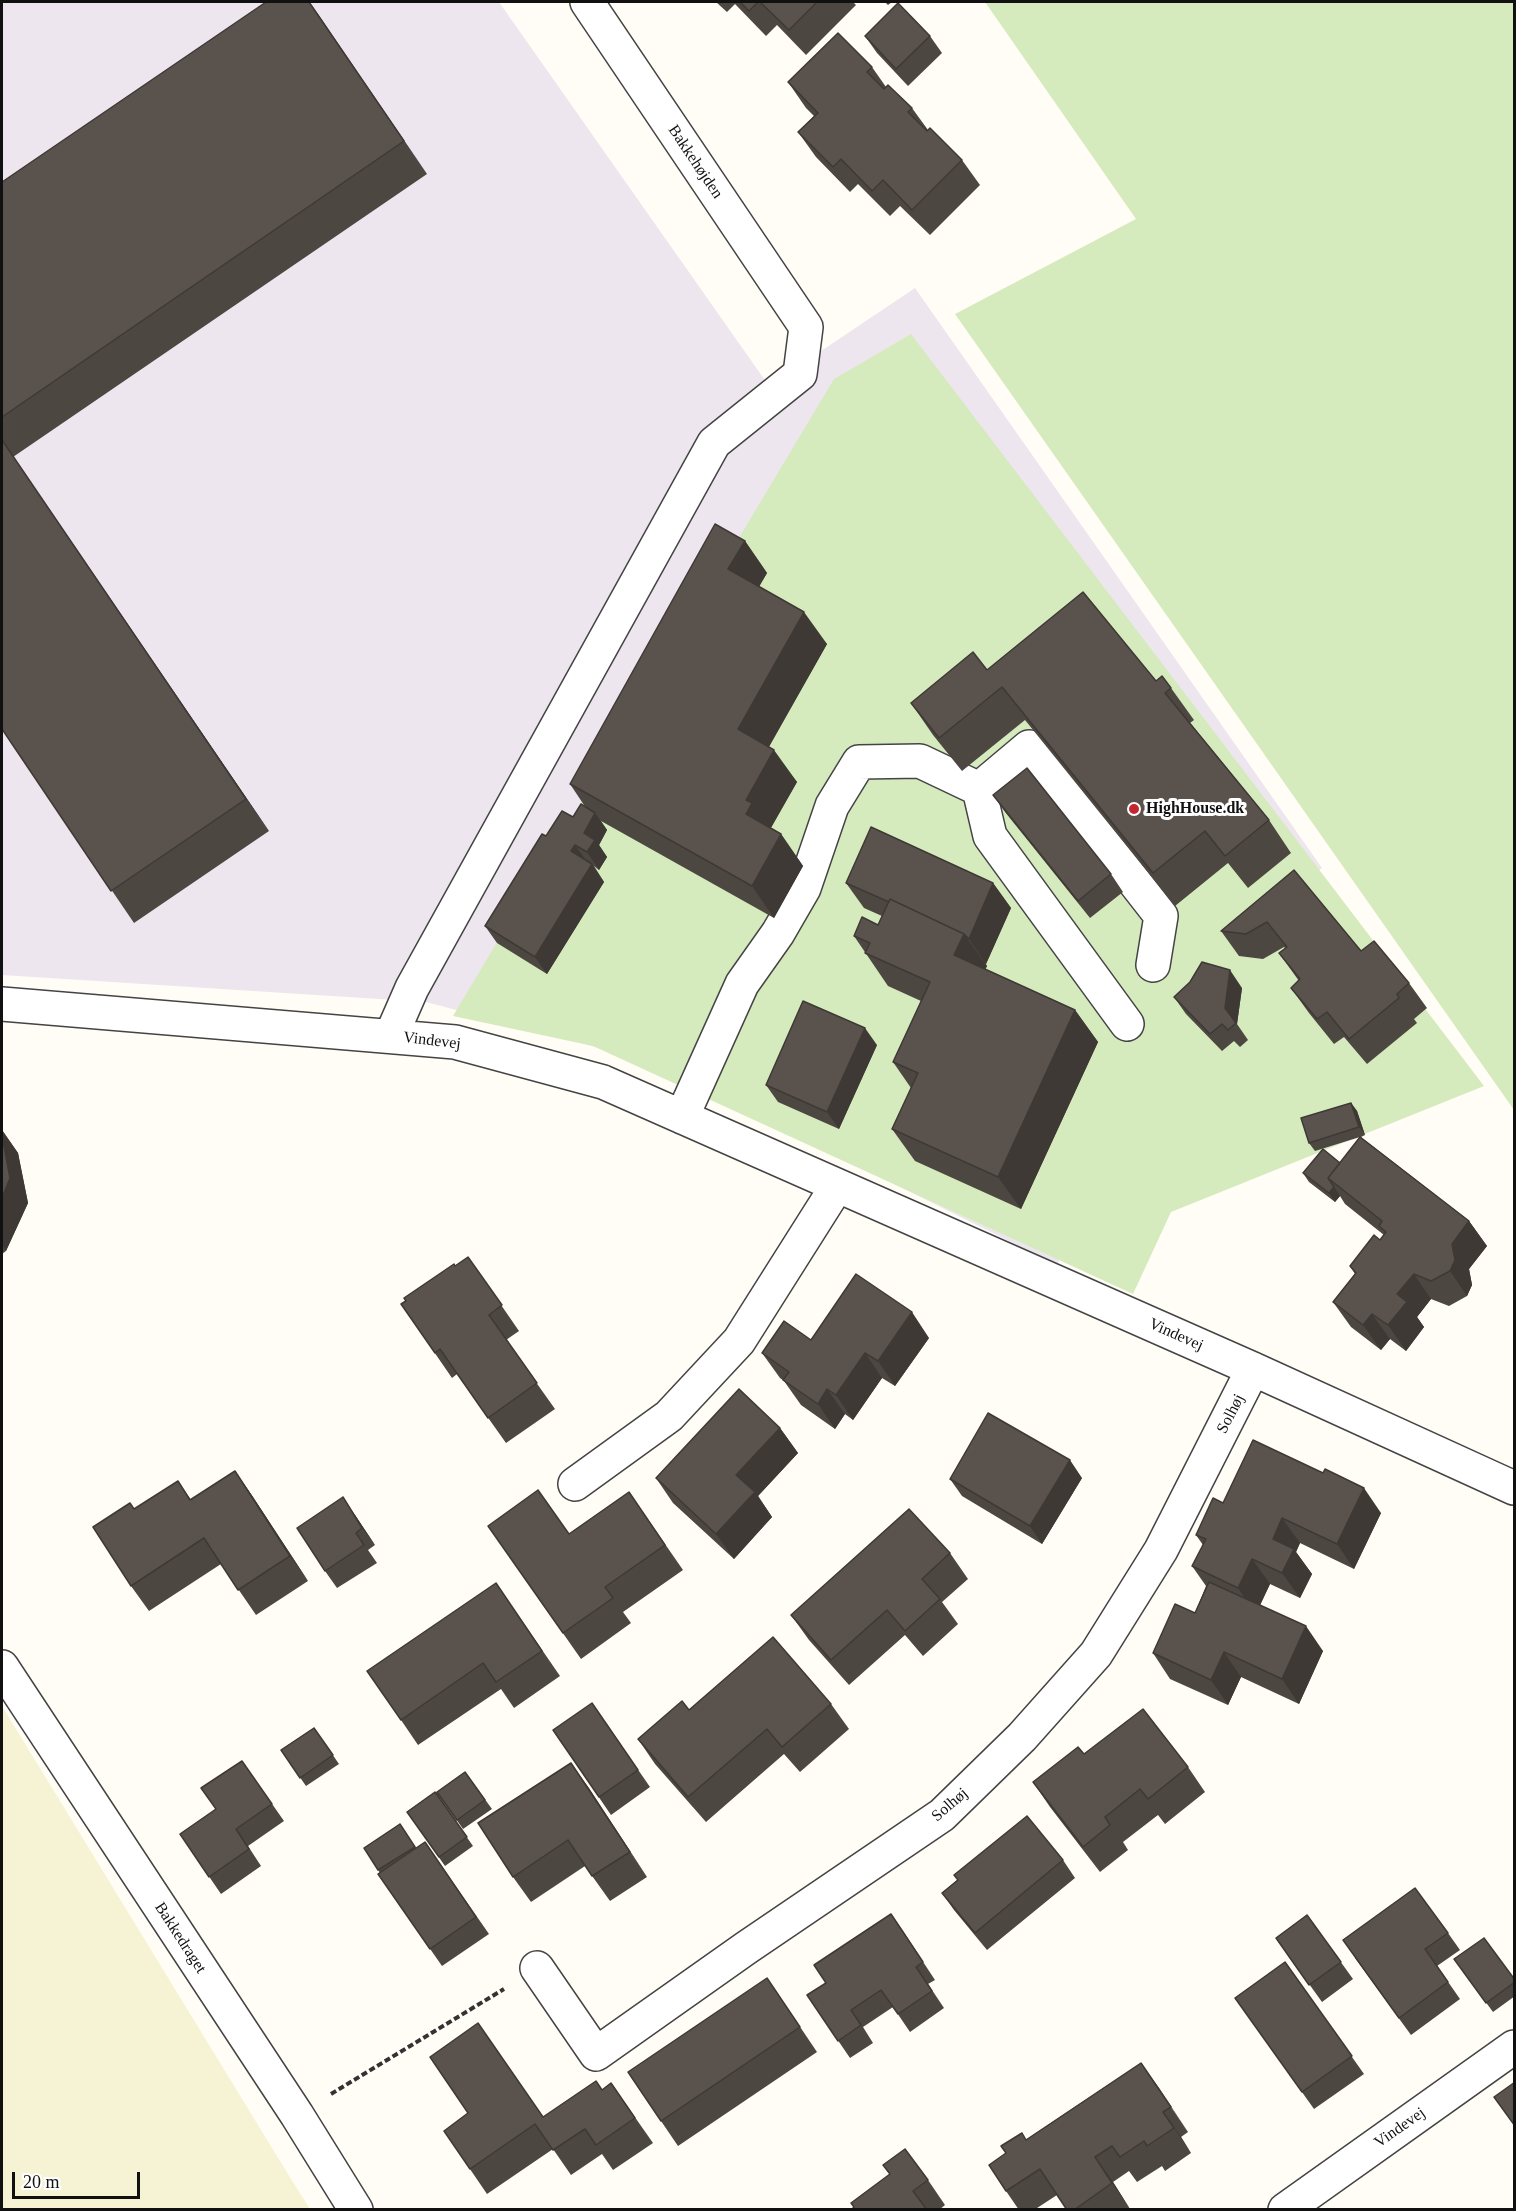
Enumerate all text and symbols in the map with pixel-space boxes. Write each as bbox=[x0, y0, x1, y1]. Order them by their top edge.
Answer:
street label: Bakkehøjden bbox=[663, 122, 727, 202]
place label: HighHouse.dk bbox=[1146, 799, 1244, 819]
marker: HighHouse.dk bbox=[1127, 802, 1141, 816]
street label: Vindevej bbox=[402, 1028, 462, 1054]
street label: Vindevej bbox=[1146, 1314, 1206, 1356]
street label: Solhøj bbox=[1213, 1391, 1249, 1437]
street label: Solhøj bbox=[928, 1784, 972, 1826]
street label: Bakkedraget bbox=[150, 1899, 210, 1977]
street label: Vindevej bbox=[1371, 2104, 1429, 2152]
scale bar bbox=[15, 2160, 142, 2198]
text: 20 m bbox=[23, 2172, 60, 2192]

